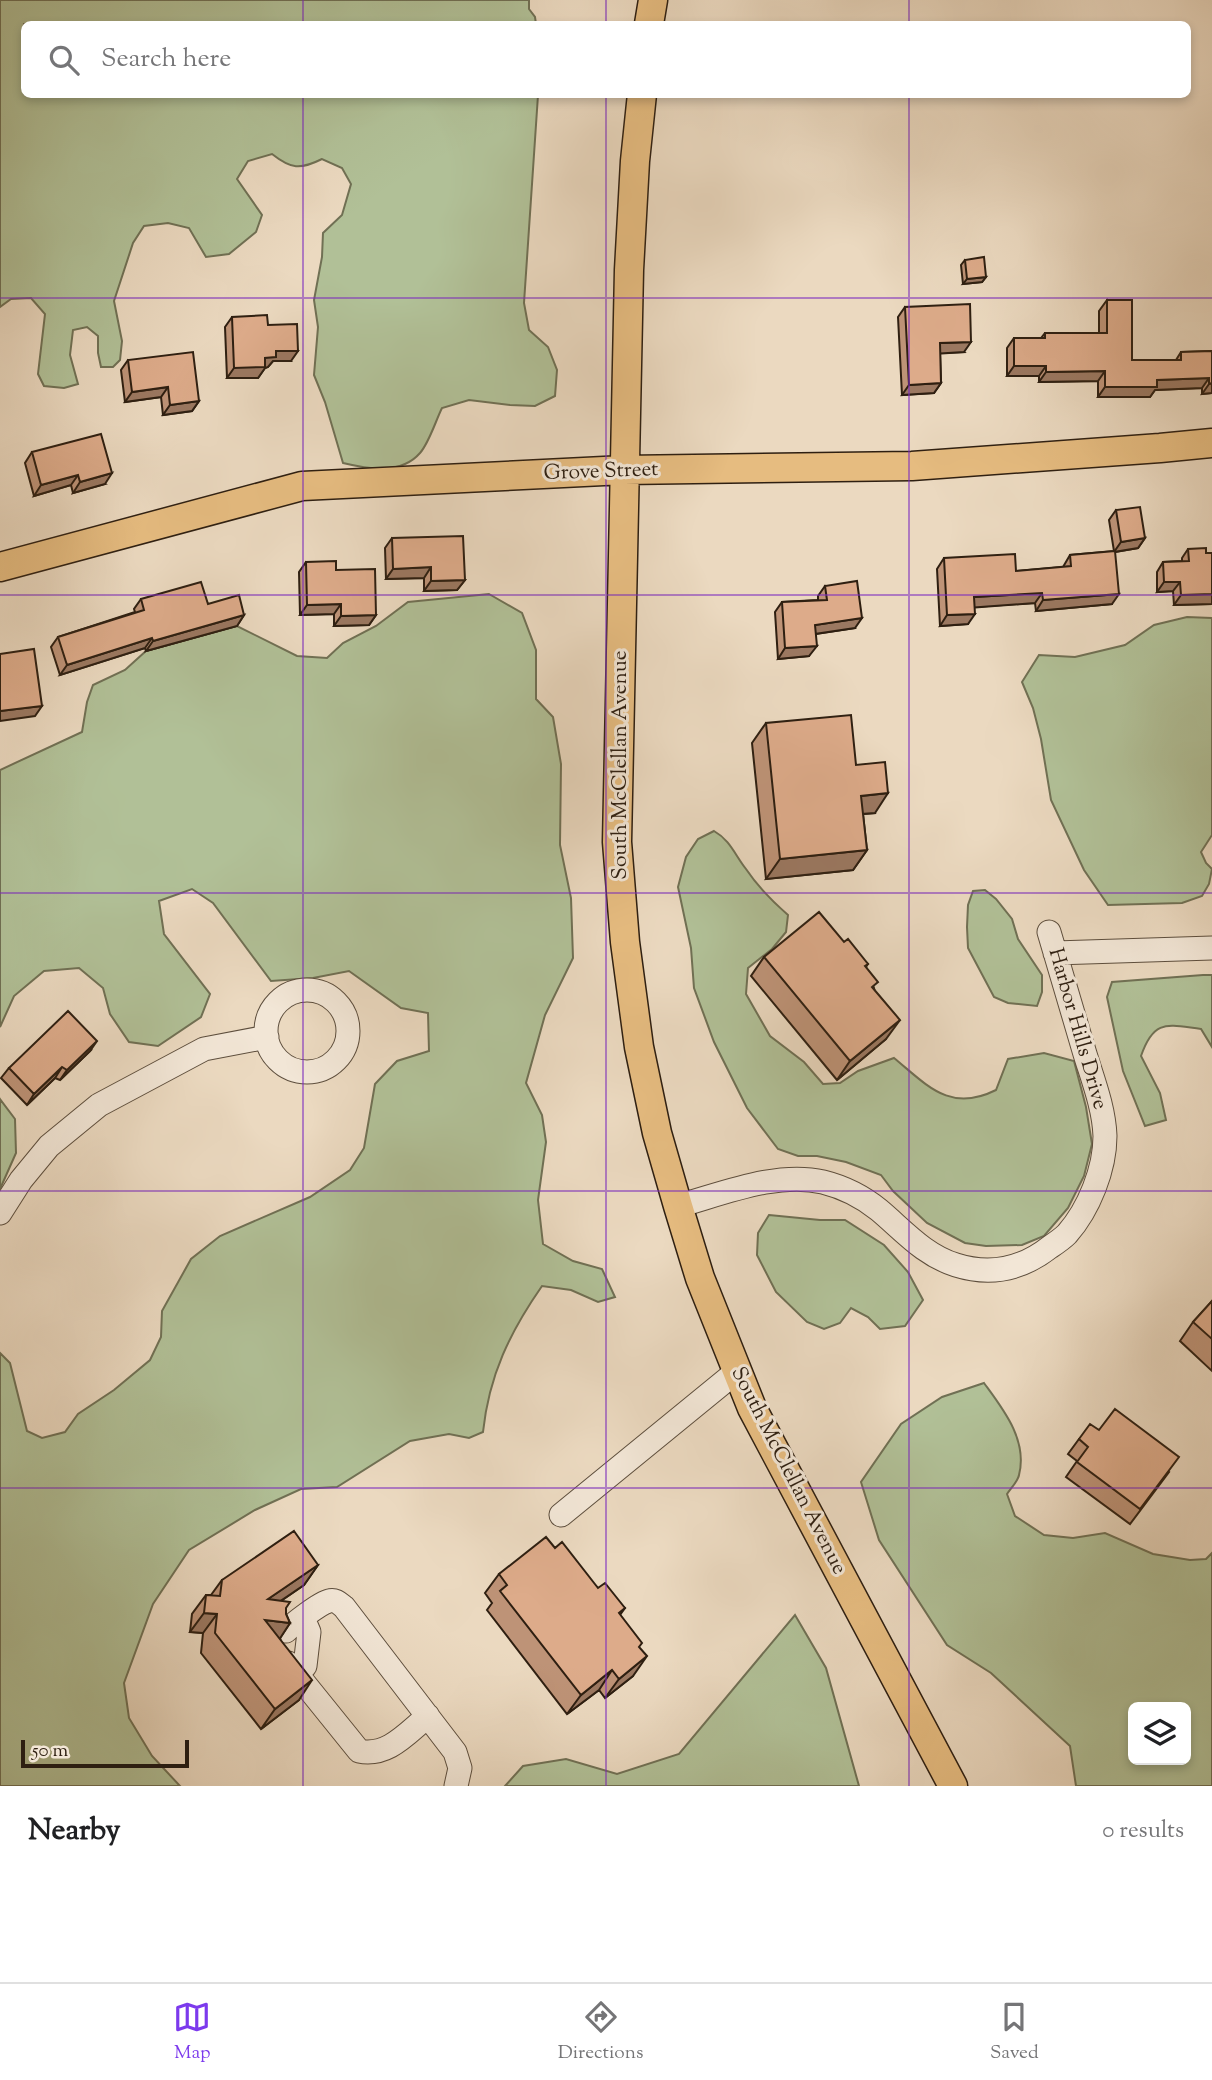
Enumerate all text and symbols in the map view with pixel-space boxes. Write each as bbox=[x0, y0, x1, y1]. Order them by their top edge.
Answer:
search box bbox=[21, 21, 1191, 98]
icon: search bbox=[45, 41, 83, 79]
text: Search here bbox=[101, 41, 231, 78]
street label: Grove Street bbox=[543, 455, 659, 489]
street label: South McClellan Avenue bbox=[606, 650, 636, 880]
street label: Harbor Hills Drive bbox=[1040, 945, 1114, 1113]
street label: South McClellan Avenue bbox=[723, 1362, 853, 1580]
map controls bbox=[1128, 1702, 1191, 1765]
button: layers bbox=[1128, 1702, 1191, 1765]
scale bar bbox=[21, 1737, 189, 1769]
text: 50 m bbox=[32, 1738, 68, 1765]
text: Nearby bbox=[28, 1810, 120, 1853]
text: 0 results bbox=[1102, 1815, 1184, 1848]
tab: Map bbox=[173, 1998, 211, 2067]
tab: Directions bbox=[558, 1998, 643, 2067]
tab: Saved bbox=[990, 1998, 1039, 2067]

